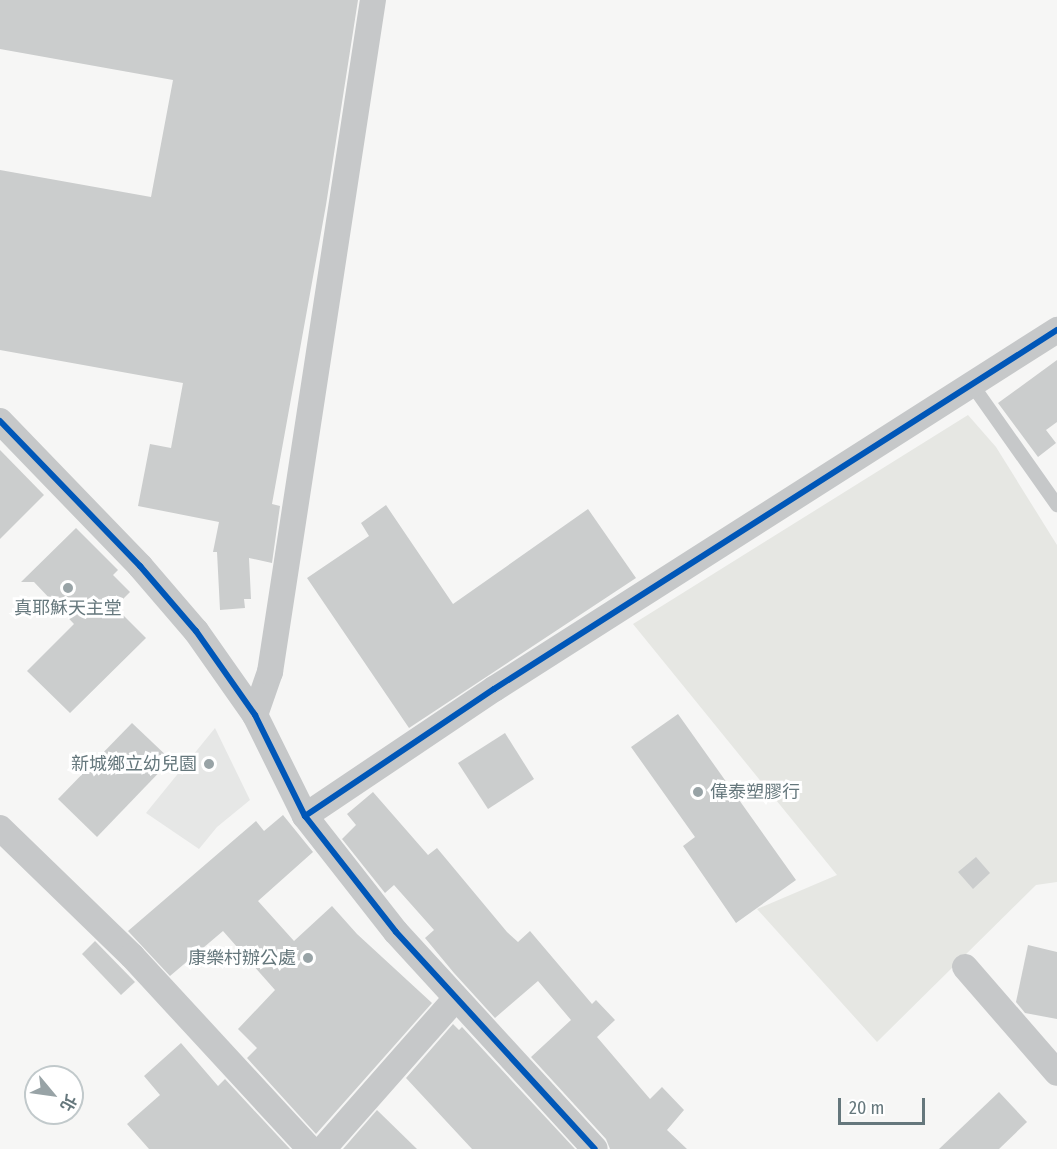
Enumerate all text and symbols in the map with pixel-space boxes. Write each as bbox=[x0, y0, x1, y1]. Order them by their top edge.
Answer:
marker: 真耶穌天主堂 bbox=[61, 581, 75, 595]
place label: 真耶穌天主堂 bbox=[14, 597, 122, 619]
place label: 新城鄉立幼兒園 bbox=[71, 753, 197, 775]
marker: 新城鄉立幼兒園 bbox=[202, 757, 216, 771]
place label: 偉泰塑膠行 bbox=[710, 781, 800, 803]
marker: 偉泰塑膠行 bbox=[691, 785, 705, 799]
place label: 康樂村辦公處 bbox=[188, 947, 296, 969]
marker: 康樂村辦公處 bbox=[301, 951, 315, 965]
north arrow bbox=[24, 1065, 84, 1125]
scale bar bbox=[841, 1086, 928, 1124]
text: 北 bbox=[56, 1091, 81, 1115]
text: 20 m bbox=[849, 1097, 884, 1119]

